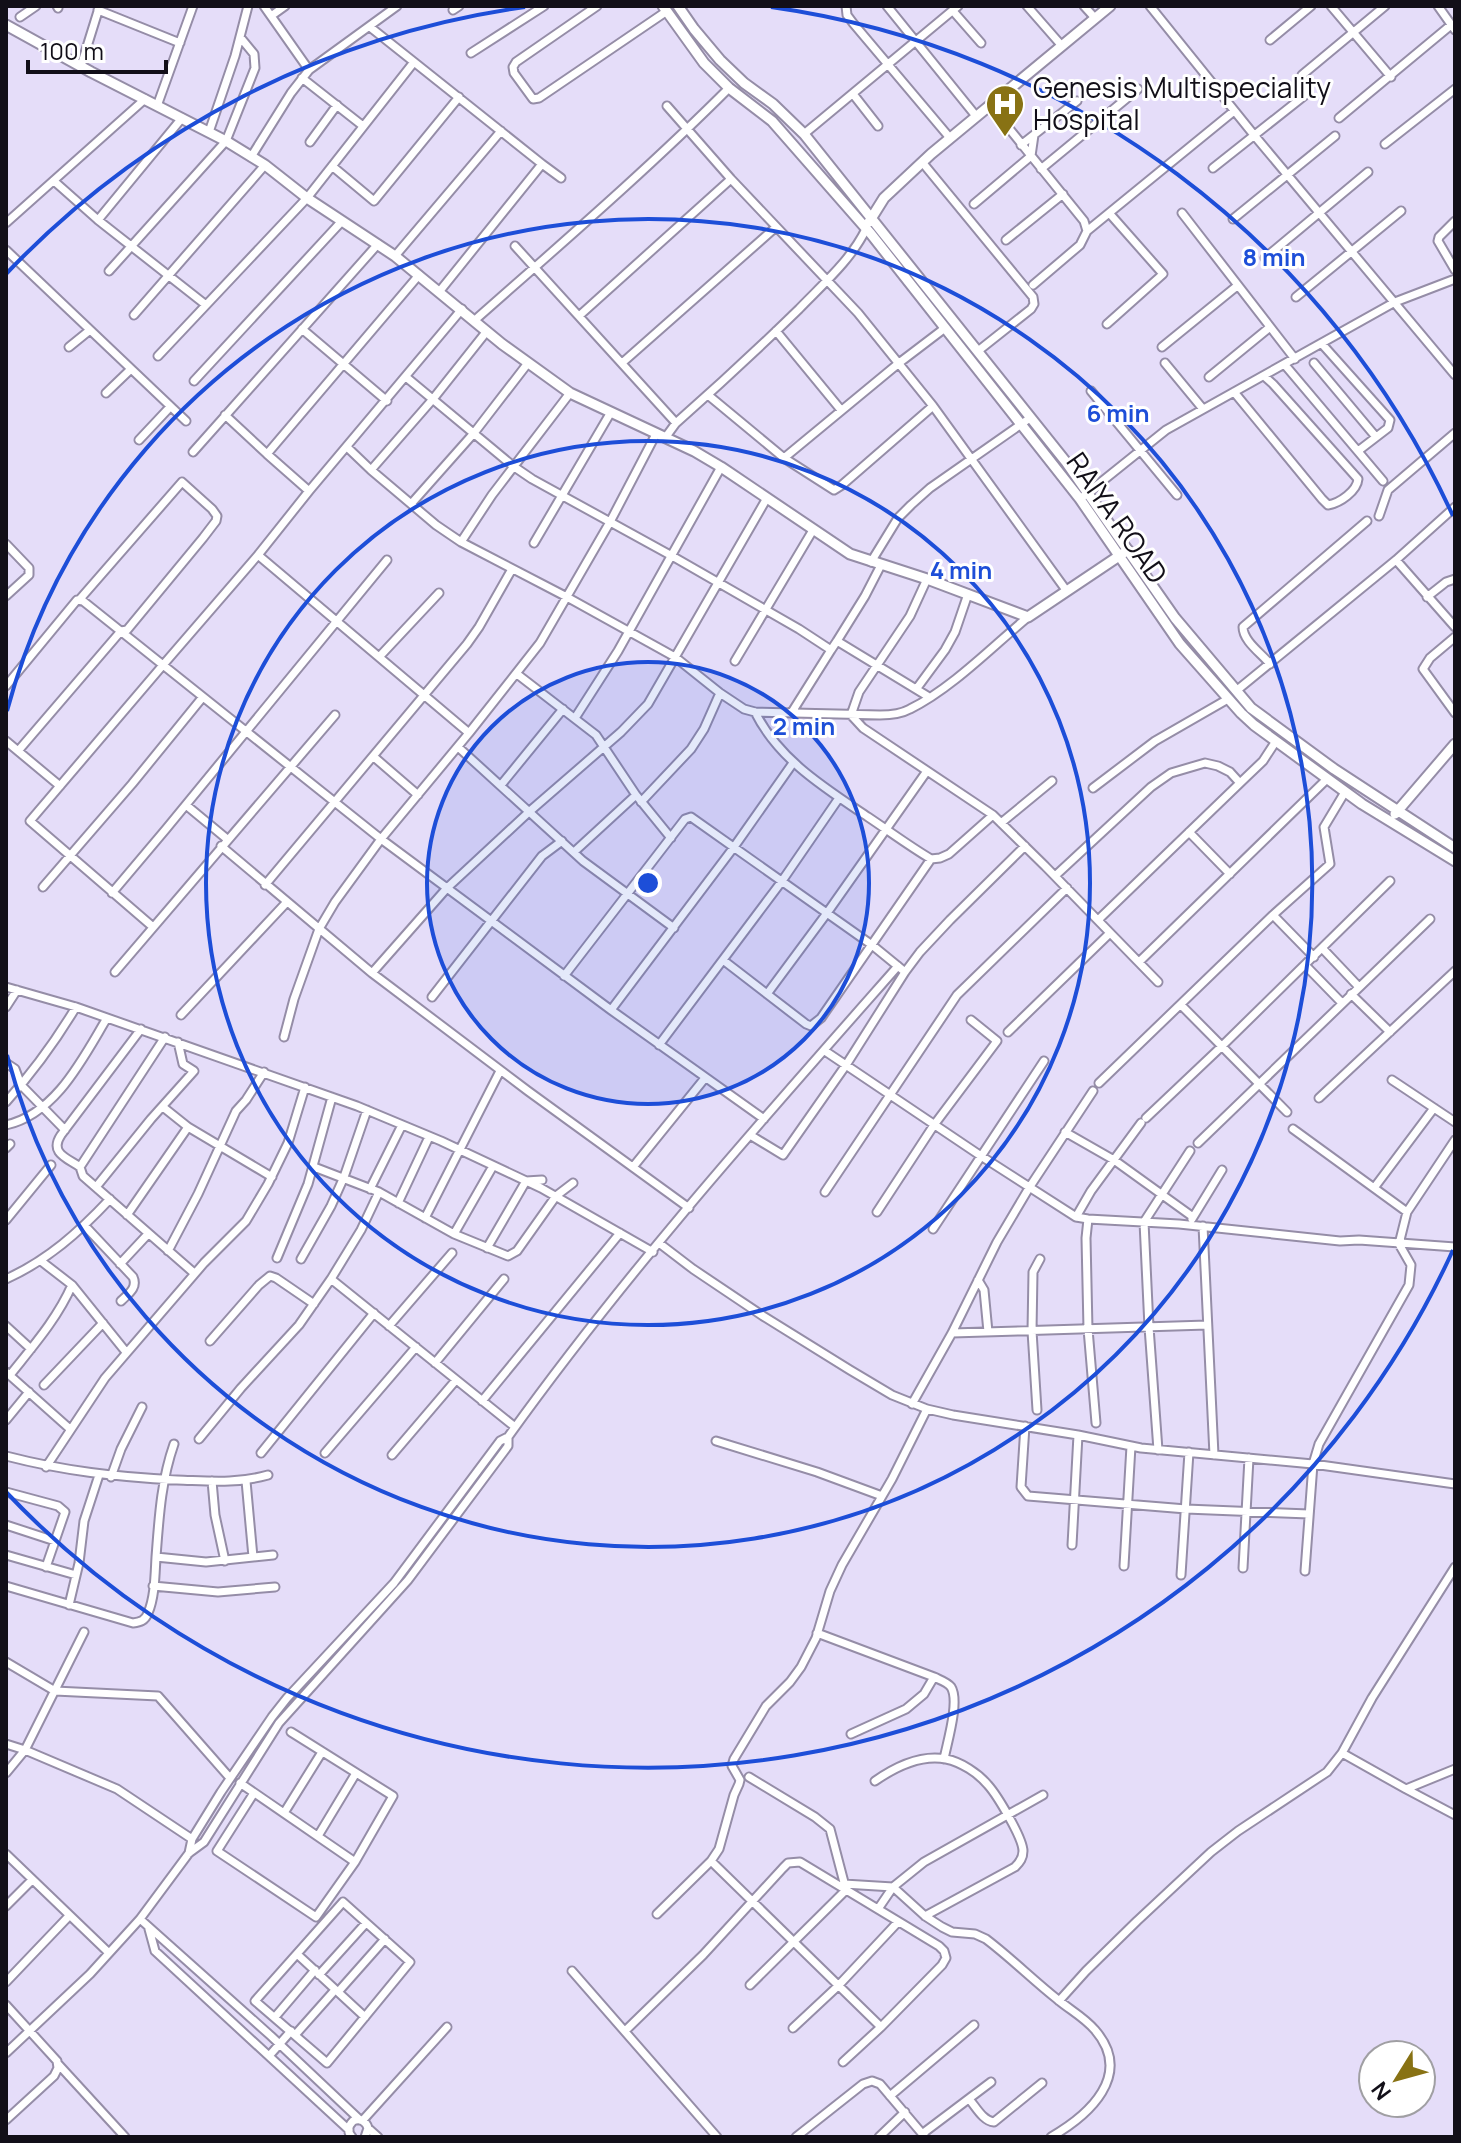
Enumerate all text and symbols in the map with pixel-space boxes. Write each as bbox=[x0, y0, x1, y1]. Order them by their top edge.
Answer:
scale bar bbox=[28, 24, 166, 74]
text: 100 m bbox=[40, 34, 104, 67]
place label: Genesis Multispeciality Hospital bbox=[1033, 68, 1331, 138]
hospital icon: Genesis Multispeciality Hospital bbox=[984, 83, 1026, 138]
text: 8 min bbox=[1243, 240, 1305, 273]
text: 6 min bbox=[1086, 396, 1150, 429]
street label: RAIYA ROAD bbox=[1059, 444, 1177, 590]
text: 4 min bbox=[930, 553, 992, 586]
text: 2 min bbox=[773, 709, 835, 742]
centre of rings bbox=[634, 869, 662, 897]
north arrow bbox=[1357, 2039, 1437, 2119]
text: N bbox=[1364, 2076, 1398, 2106]

